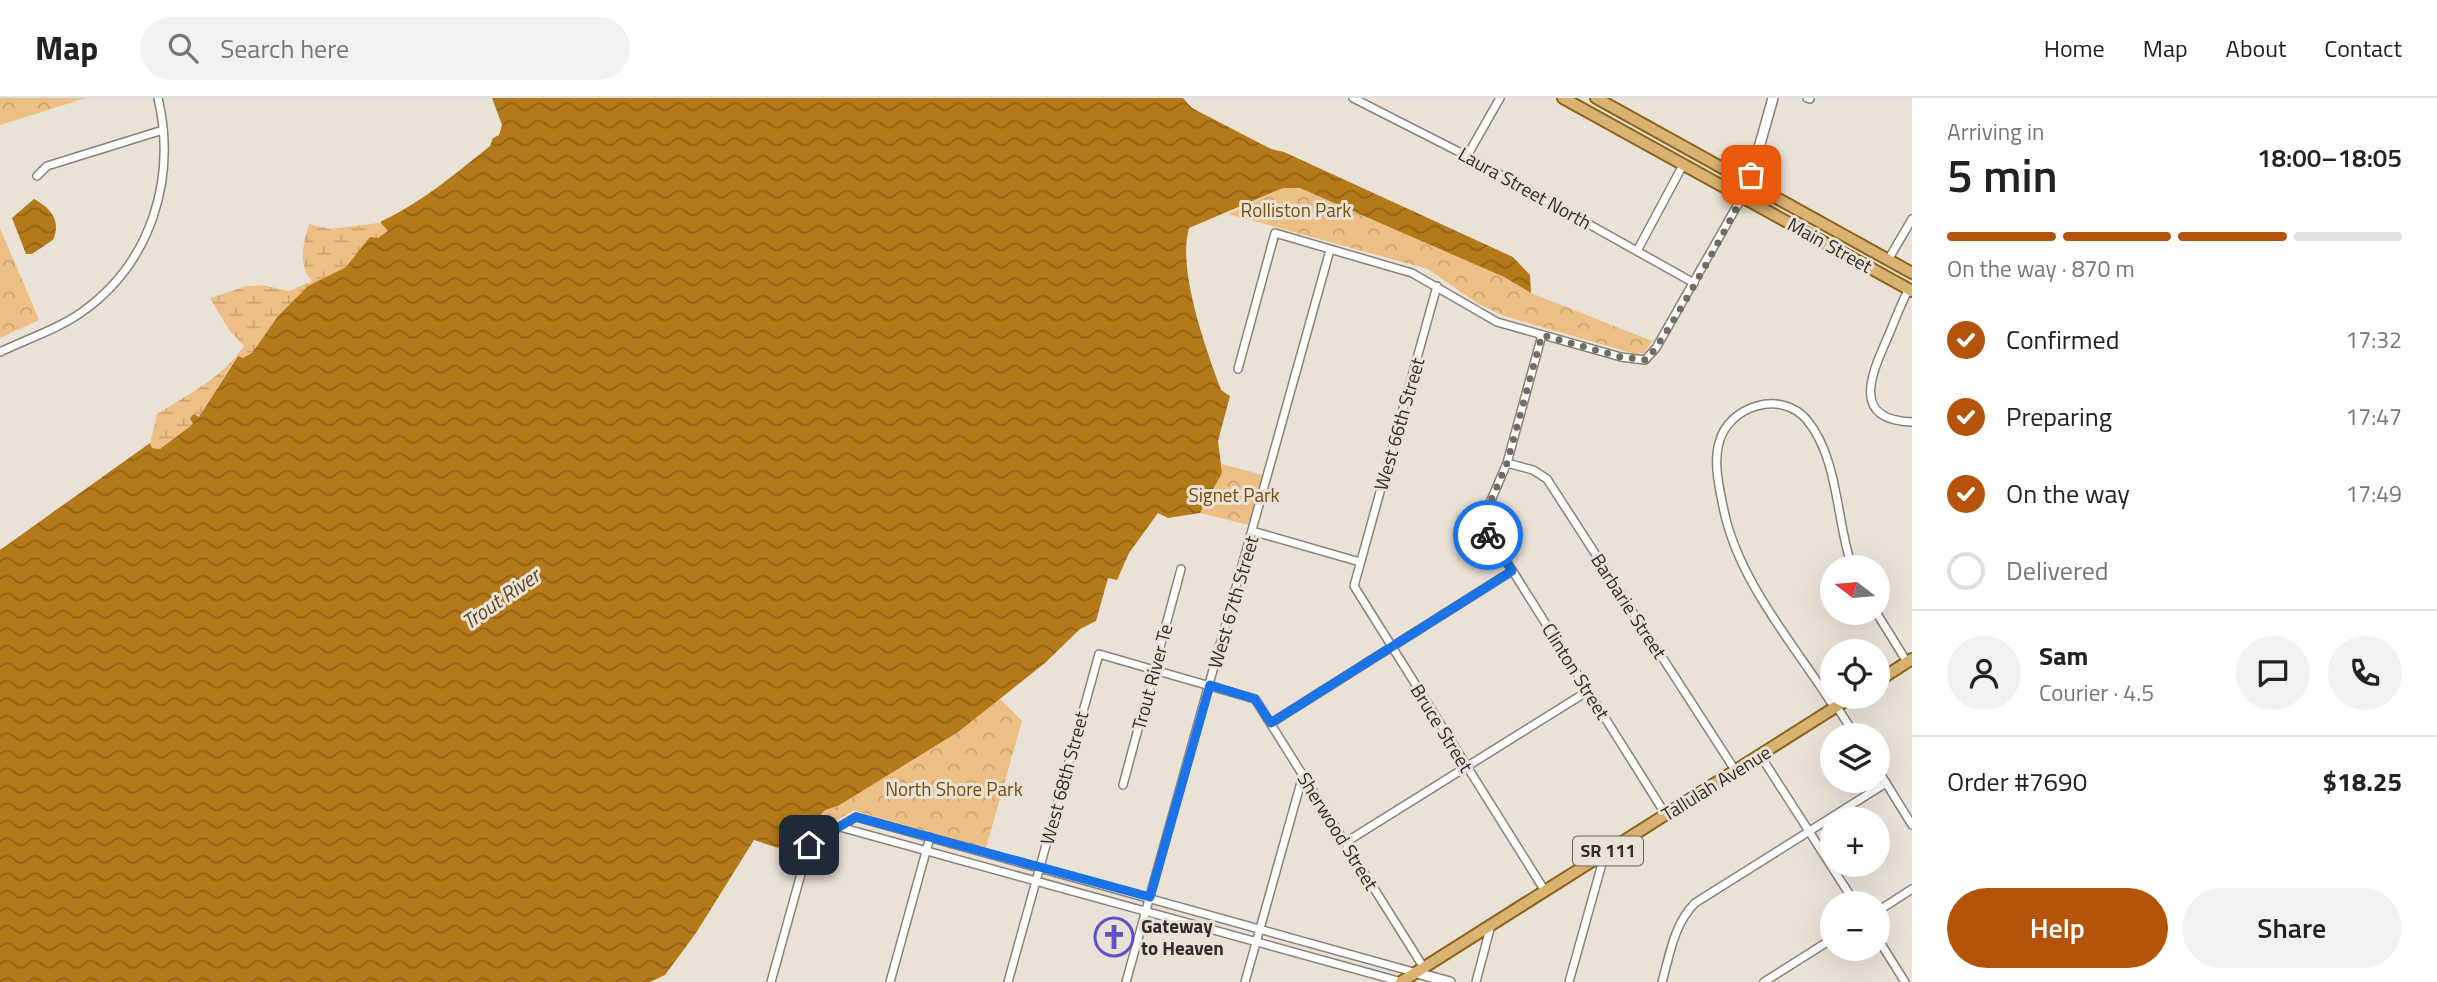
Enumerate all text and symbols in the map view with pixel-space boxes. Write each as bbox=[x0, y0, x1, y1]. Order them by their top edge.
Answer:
search box bbox=[140, 17, 630, 80]
text: Map bbox=[35, 23, 98, 73]
icon: search bbox=[164, 29, 202, 67]
text: Search here bbox=[220, 29, 349, 68]
text: Home bbox=[2044, 30, 2105, 66]
text: Map bbox=[2143, 30, 2188, 66]
text: About bbox=[2226, 30, 2286, 66]
text: Contact bbox=[2324, 30, 2402, 66]
text: Arriving in bbox=[1947, 114, 2044, 149]
text: 18:00–18:05 bbox=[2257, 138, 2402, 177]
street label: Laura Street North bbox=[1453, 139, 1597, 236]
text: 5 min bbox=[1947, 140, 2058, 210]
pin bbox=[1721, 145, 1781, 205]
icon: bag bbox=[1732, 156, 1770, 194]
park label: Rolliston Park bbox=[1241, 195, 1351, 224]
street label: Main Street bbox=[1783, 209, 1878, 280]
text: On the way · 870 m bbox=[1947, 251, 2135, 286]
text: Confirmed bbox=[2006, 320, 2120, 359]
icon: check bbox=[1947, 321, 1985, 359]
text: 17:32 bbox=[2345, 322, 2402, 357]
street label: West 66th Street bbox=[1366, 354, 1431, 494]
text: Preparing bbox=[2006, 397, 2112, 436]
icon: check bbox=[1947, 398, 1985, 436]
text: 17:47 bbox=[2345, 399, 2402, 434]
text: On the way bbox=[2006, 474, 2130, 513]
icon: check bbox=[1947, 475, 1985, 513]
text: 17:49 bbox=[2345, 476, 2402, 511]
park label: Signet Park bbox=[1188, 480, 1280, 509]
courier bbox=[1453, 500, 1523, 570]
icon: bike bbox=[1469, 516, 1507, 554]
street label: West 67th Street bbox=[1200, 532, 1265, 672]
street label: Barbarie Street bbox=[1584, 547, 1675, 665]
text: Delivered bbox=[2006, 551, 2109, 590]
north arrow bbox=[1820, 555, 1890, 625]
map controls bbox=[1820, 555, 1890, 961]
water label: Trout River bbox=[455, 558, 548, 637]
street label: Clinton Street bbox=[1535, 617, 1618, 725]
street label: Trout River Te bbox=[1123, 621, 1180, 733]
button: person bbox=[1947, 636, 2021, 710]
text: Sam bbox=[2039, 636, 2088, 675]
button: chat bbox=[2236, 636, 2310, 710]
button: phone bbox=[2328, 636, 2402, 710]
button: locate bbox=[1820, 639, 1890, 709]
text: Courier · 4.5 bbox=[2039, 675, 2154, 710]
street label: Bruce Street bbox=[1404, 678, 1481, 778]
street label: West 68th Street bbox=[1032, 708, 1095, 848]
button: layers bbox=[1820, 723, 1890, 793]
street label: Tallulah Avenue bbox=[1655, 737, 1776, 828]
text: Order #7690 bbox=[1947, 762, 2087, 801]
text: $18.25 bbox=[2323, 762, 2402, 801]
street label: Sherwood Street bbox=[1291, 766, 1386, 896]
park label: North Shore Park bbox=[885, 774, 1023, 803]
button: + bbox=[1820, 807, 1890, 877]
pin bbox=[779, 815, 839, 875]
icon: home bbox=[790, 826, 828, 864]
road number: SR 111 bbox=[1573, 836, 1643, 866]
button: Help bbox=[1947, 888, 2168, 968]
button: Share bbox=[2182, 888, 2402, 968]
button: − bbox=[1820, 891, 1890, 961]
place label: Gateway to Heaven bbox=[1141, 911, 1224, 962]
church icon: Gateway to Heaven bbox=[1093, 916, 1135, 958]

